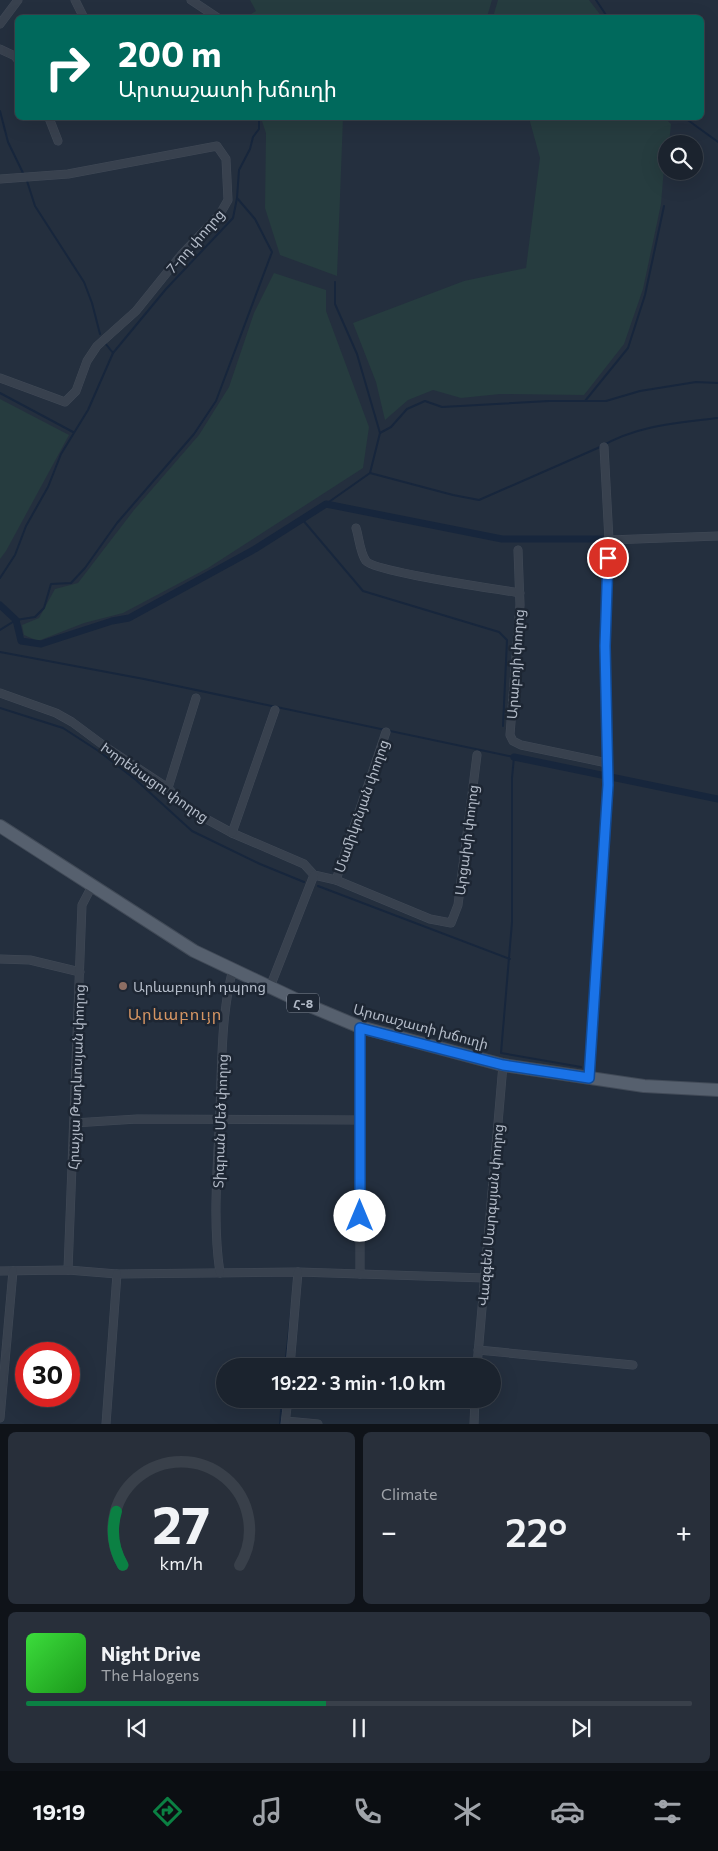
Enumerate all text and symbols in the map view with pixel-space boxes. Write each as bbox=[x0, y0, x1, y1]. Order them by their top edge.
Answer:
text: 200 m bbox=[118, 31, 221, 74]
icon: right bbox=[35, 35, 100, 100]
text: Արտաշատի խճուղի bbox=[118, 75, 337, 102]
map controls bbox=[658, 135, 703, 180]
button: search bbox=[658, 135, 703, 180]
street label: 7-րդ փողոց bbox=[163, 205, 227, 277]
pin bbox=[587, 537, 629, 579]
icon: arrive bbox=[594, 544, 622, 572]
street label: Արաբոյի փողոց bbox=[503, 608, 527, 720]
street label: Մամիկոնյան փողոց bbox=[330, 737, 392, 875]
street label: Խորենացու փողոց bbox=[98, 738, 212, 826]
street label: Արցախի փողոց bbox=[451, 784, 481, 896]
place label: Արևաբույրի դպրոց bbox=[133, 978, 266, 995]
marker: Արևաբույրի դպրոց bbox=[117, 980, 129, 992]
street label: Հրաչյա Թադևոսյան փողոց bbox=[64, 984, 88, 1170]
road number: Հ-8 bbox=[287, 994, 319, 1012]
street label: Արտաշատի խճուղի bbox=[351, 1000, 491, 1052]
district label: Արևաբույր bbox=[128, 1004, 222, 1024]
street label: Տիգրան Մեծ փողոց bbox=[209, 1054, 231, 1188]
street label: Վազգեն Սարգսյան փողոց bbox=[474, 1123, 506, 1307]
position arrow bbox=[333, 1189, 385, 1241]
speed limit sign: 30 bbox=[15, 1342, 80, 1407]
text: 19:22 · 3 min · 1.0 km bbox=[271, 1371, 446, 1394]
text: Climate bbox=[381, 1484, 437, 1503]
text: 27 bbox=[153, 1491, 210, 1555]
text: 22° bbox=[505, 1508, 567, 1555]
text: − bbox=[381, 1514, 397, 1548]
text: + bbox=[676, 1514, 692, 1548]
text: km/h bbox=[160, 1552, 203, 1574]
text: Night Drive bbox=[101, 1642, 201, 1665]
text: The Halogens bbox=[101, 1665, 199, 1684]
icon: previous bbox=[123, 1714, 151, 1742]
icon: pause bbox=[345, 1714, 373, 1742]
icon: next bbox=[567, 1714, 595, 1742]
icon: directions bbox=[150, 1794, 185, 1829]
icon: music bbox=[250, 1794, 285, 1829]
icon: phone bbox=[350, 1794, 385, 1829]
icon: climate bbox=[450, 1794, 485, 1829]
icon: car bbox=[550, 1794, 585, 1829]
icon: filters bbox=[650, 1794, 685, 1829]
text: 19:19 bbox=[33, 1798, 85, 1825]

